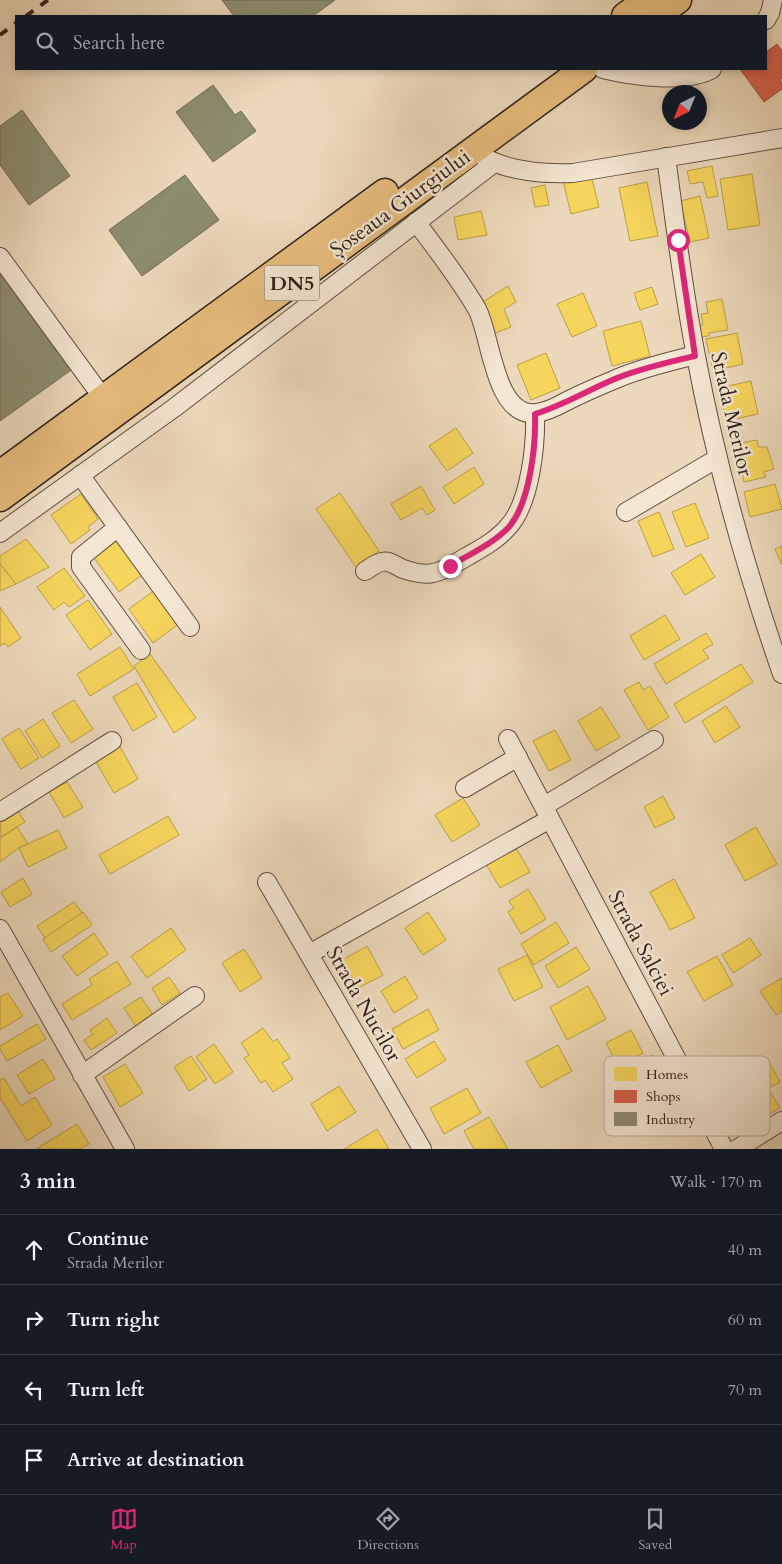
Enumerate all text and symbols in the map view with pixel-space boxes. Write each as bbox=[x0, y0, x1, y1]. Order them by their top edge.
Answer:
search box bbox=[15, 15, 767, 70]
icon: search bbox=[33, 29, 61, 57]
text: Search here bbox=[73, 30, 165, 56]
north arrow bbox=[662, 85, 707, 130]
street label: Șoseaua Giurgiului bbox=[324, 142, 477, 264]
route start bbox=[667, 229, 690, 252]
road number: DN5 bbox=[264, 266, 320, 300]
street label: Strada Merilor bbox=[703, 349, 760, 480]
route end bbox=[439, 555, 462, 578]
street label: Strada Salciei bbox=[601, 885, 681, 1001]
street label: Strada Nucilor bbox=[319, 941, 409, 1068]
legend bbox=[604, 1056, 770, 1136]
text: Homes bbox=[646, 1065, 688, 1084]
text: Shops bbox=[646, 1087, 681, 1106]
text: Industry bbox=[646, 1110, 696, 1129]
text: 3 min bbox=[20, 1167, 76, 1196]
text: Walk · 170 m bbox=[670, 1171, 762, 1193]
text: Continue bbox=[67, 1226, 149, 1252]
icon: ahead bbox=[20, 1236, 48, 1264]
text: 40 m bbox=[728, 1239, 762, 1261]
text: Strada Merilor bbox=[67, 1252, 164, 1274]
icon: right bbox=[20, 1306, 48, 1334]
text: Turn right bbox=[67, 1307, 159, 1333]
text: 60 m bbox=[728, 1309, 762, 1331]
icon: left bbox=[20, 1376, 48, 1404]
text: Turn left bbox=[67, 1377, 144, 1403]
text: 70 m bbox=[728, 1379, 762, 1401]
icon: arrive bbox=[20, 1446, 48, 1474]
text: Arrive at destination bbox=[67, 1447, 244, 1473]
tab: Map bbox=[110, 1505, 138, 1554]
tab: Directions bbox=[357, 1505, 419, 1554]
tab: Saved bbox=[638, 1505, 672, 1554]

